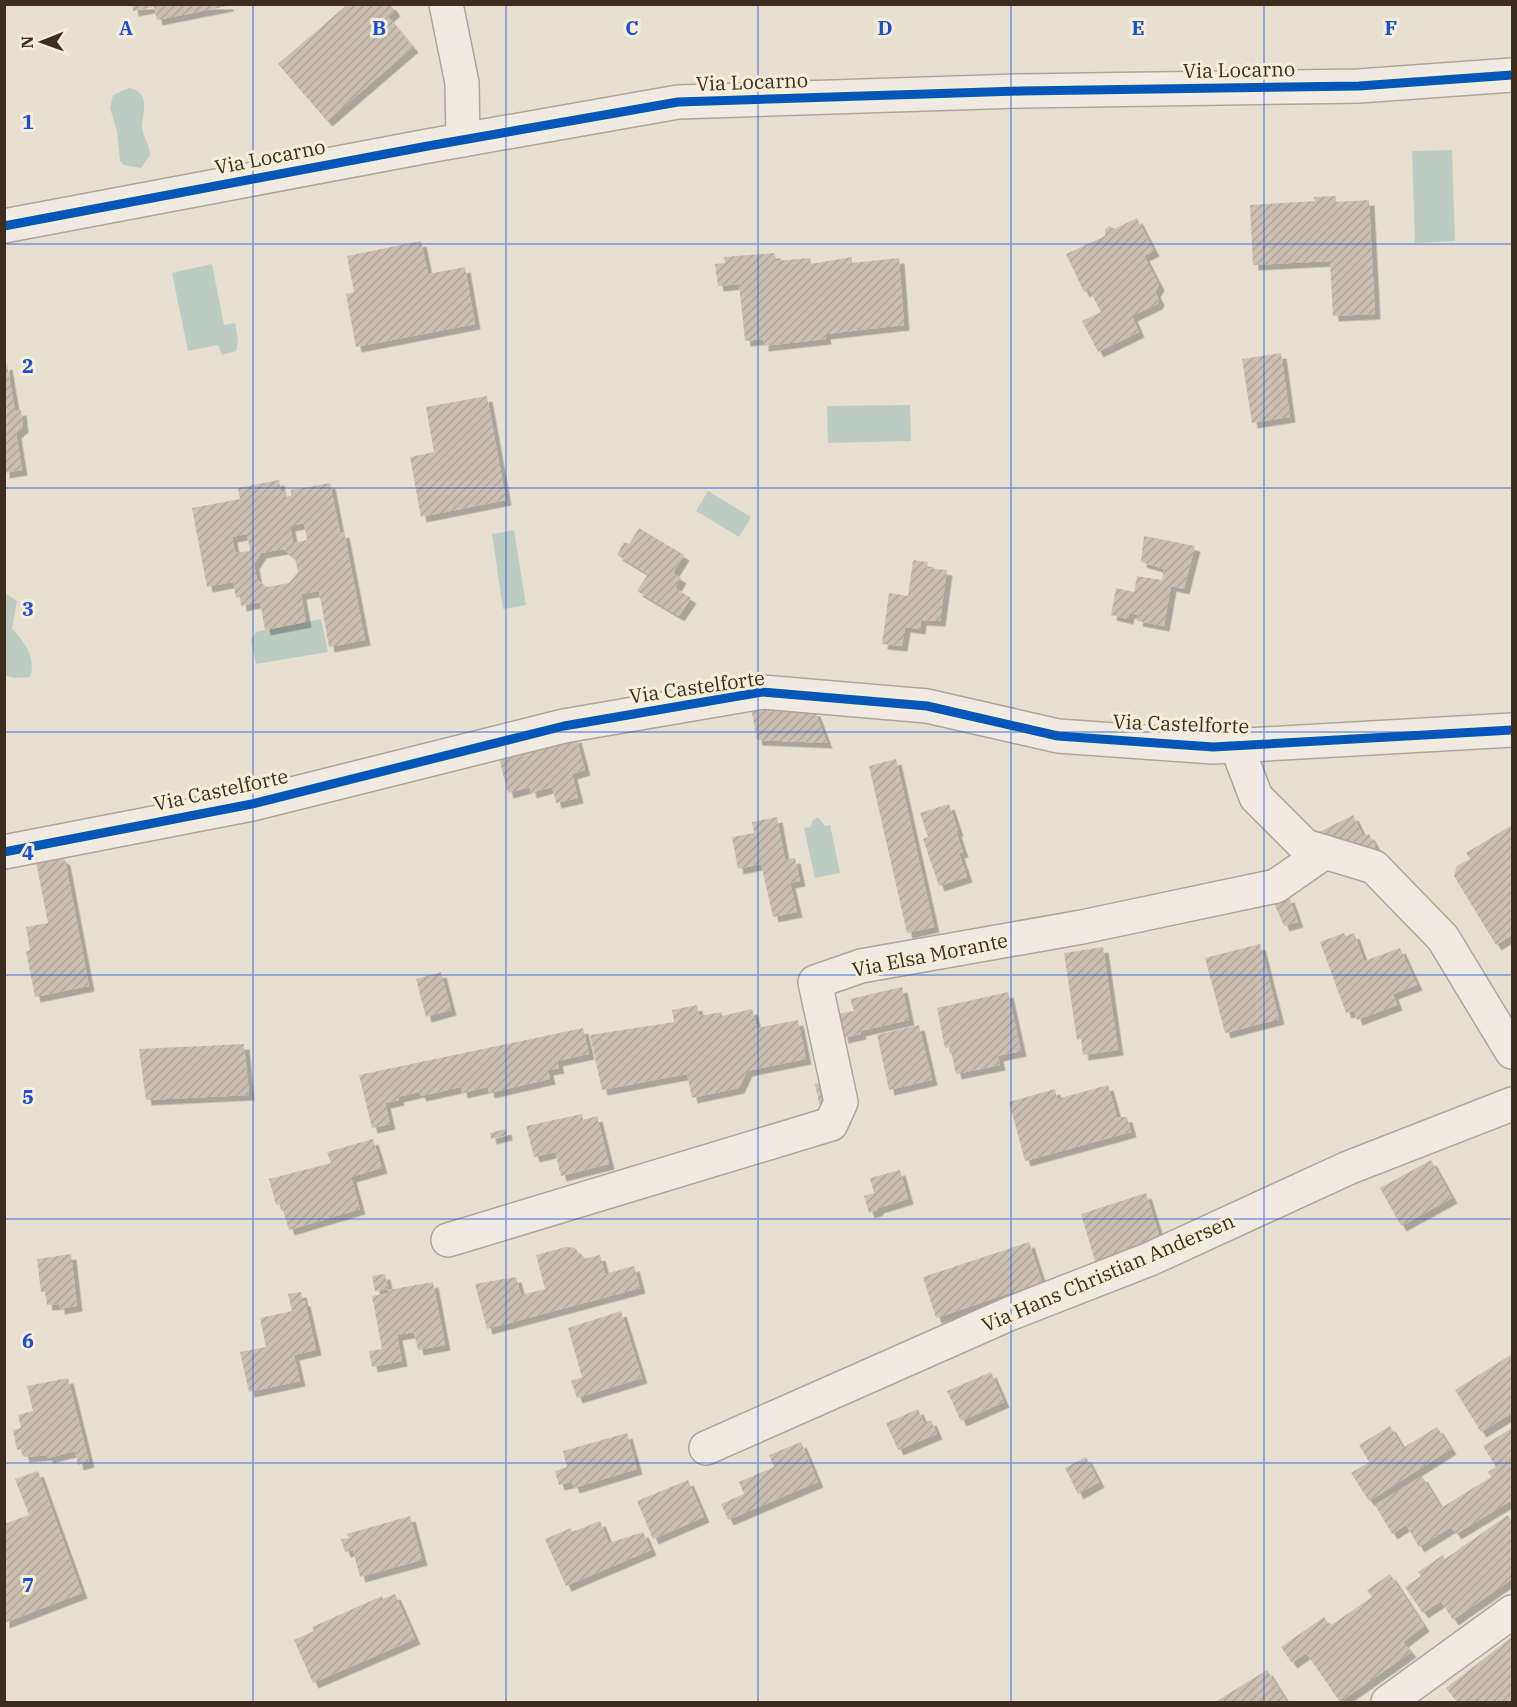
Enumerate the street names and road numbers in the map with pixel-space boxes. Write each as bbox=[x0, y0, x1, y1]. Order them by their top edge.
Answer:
street label: Via Locarno bbox=[1183, 55, 1295, 84]
street label: Via Locarno bbox=[695, 66, 809, 97]
street label: Via Locarno bbox=[212, 133, 328, 180]
street label: Via Castelforte bbox=[627, 664, 766, 709]
street label: Via Castelforte bbox=[1112, 708, 1250, 739]
street label: Via Castelforte bbox=[151, 762, 291, 817]
street label: Via Elsa Morante bbox=[850, 926, 1010, 983]
street label: Via Hans Christian Andersen bbox=[977, 1207, 1238, 1338]

